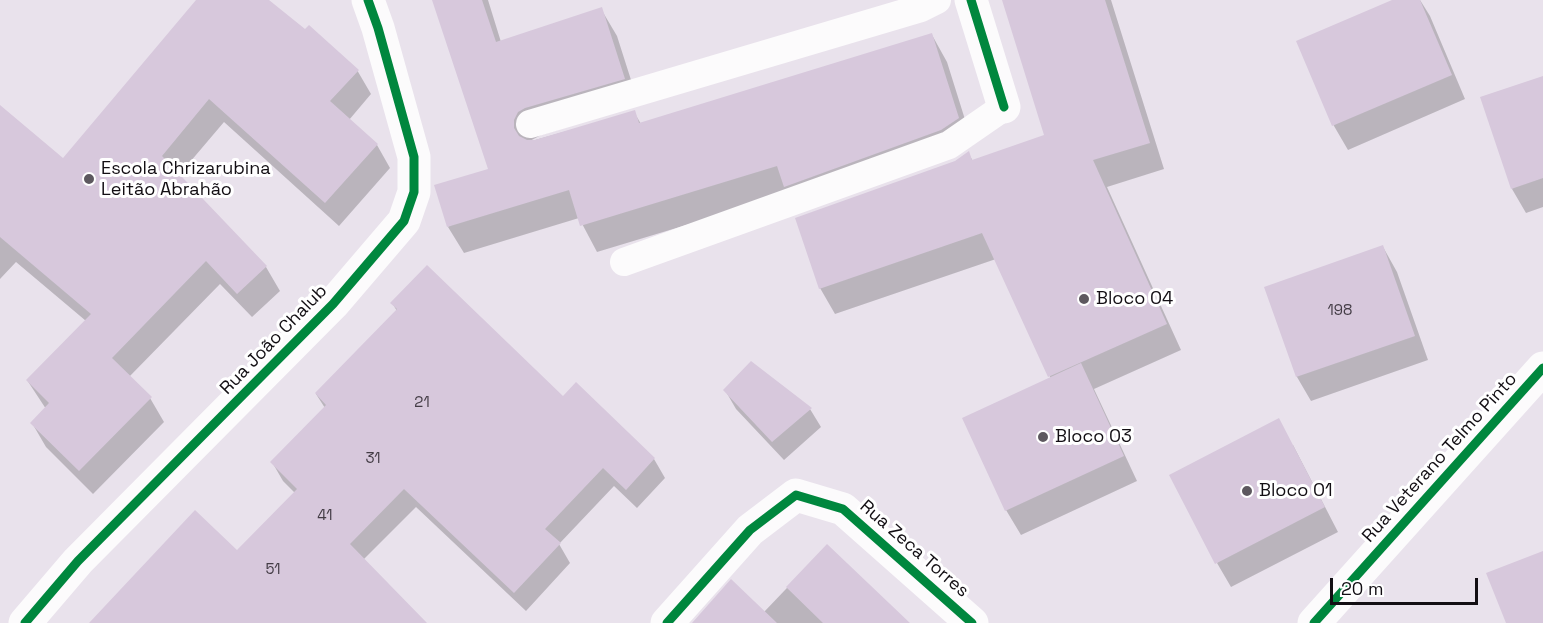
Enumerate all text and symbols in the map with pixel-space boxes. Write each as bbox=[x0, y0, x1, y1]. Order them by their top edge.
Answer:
place label: Escola Chrizarubina Leitão Abrahão bbox=[101, 158, 271, 201]
marker: Escola Chrizarubina Leitão Abrahão bbox=[82, 172, 96, 186]
street label: Rua João Chalub bbox=[216, 281, 332, 399]
place label: Bloco O4 bbox=[1096, 288, 1173, 310]
marker: Bloco O4 bbox=[1077, 292, 1091, 306]
house number: 198 bbox=[1328, 302, 1352, 320]
street label: Rua Veterano Telmo Pinto bbox=[1358, 369, 1522, 547]
house number: 21 bbox=[414, 394, 430, 412]
place label: Bloco O3 bbox=[1055, 426, 1132, 448]
marker: Bloco O3 bbox=[1036, 430, 1050, 444]
house number: 31 bbox=[365, 450, 381, 468]
place label: Bloco O1 bbox=[1259, 480, 1333, 502]
marker: Bloco O1 bbox=[1240, 484, 1254, 498]
street label: Rua Zeca Torres bbox=[855, 496, 973, 602]
house number: 41 bbox=[317, 507, 333, 525]
house number: 51 bbox=[265, 561, 281, 579]
scale bar bbox=[1333, 566, 1482, 604]
text: 20 m bbox=[1341, 577, 1384, 600]

